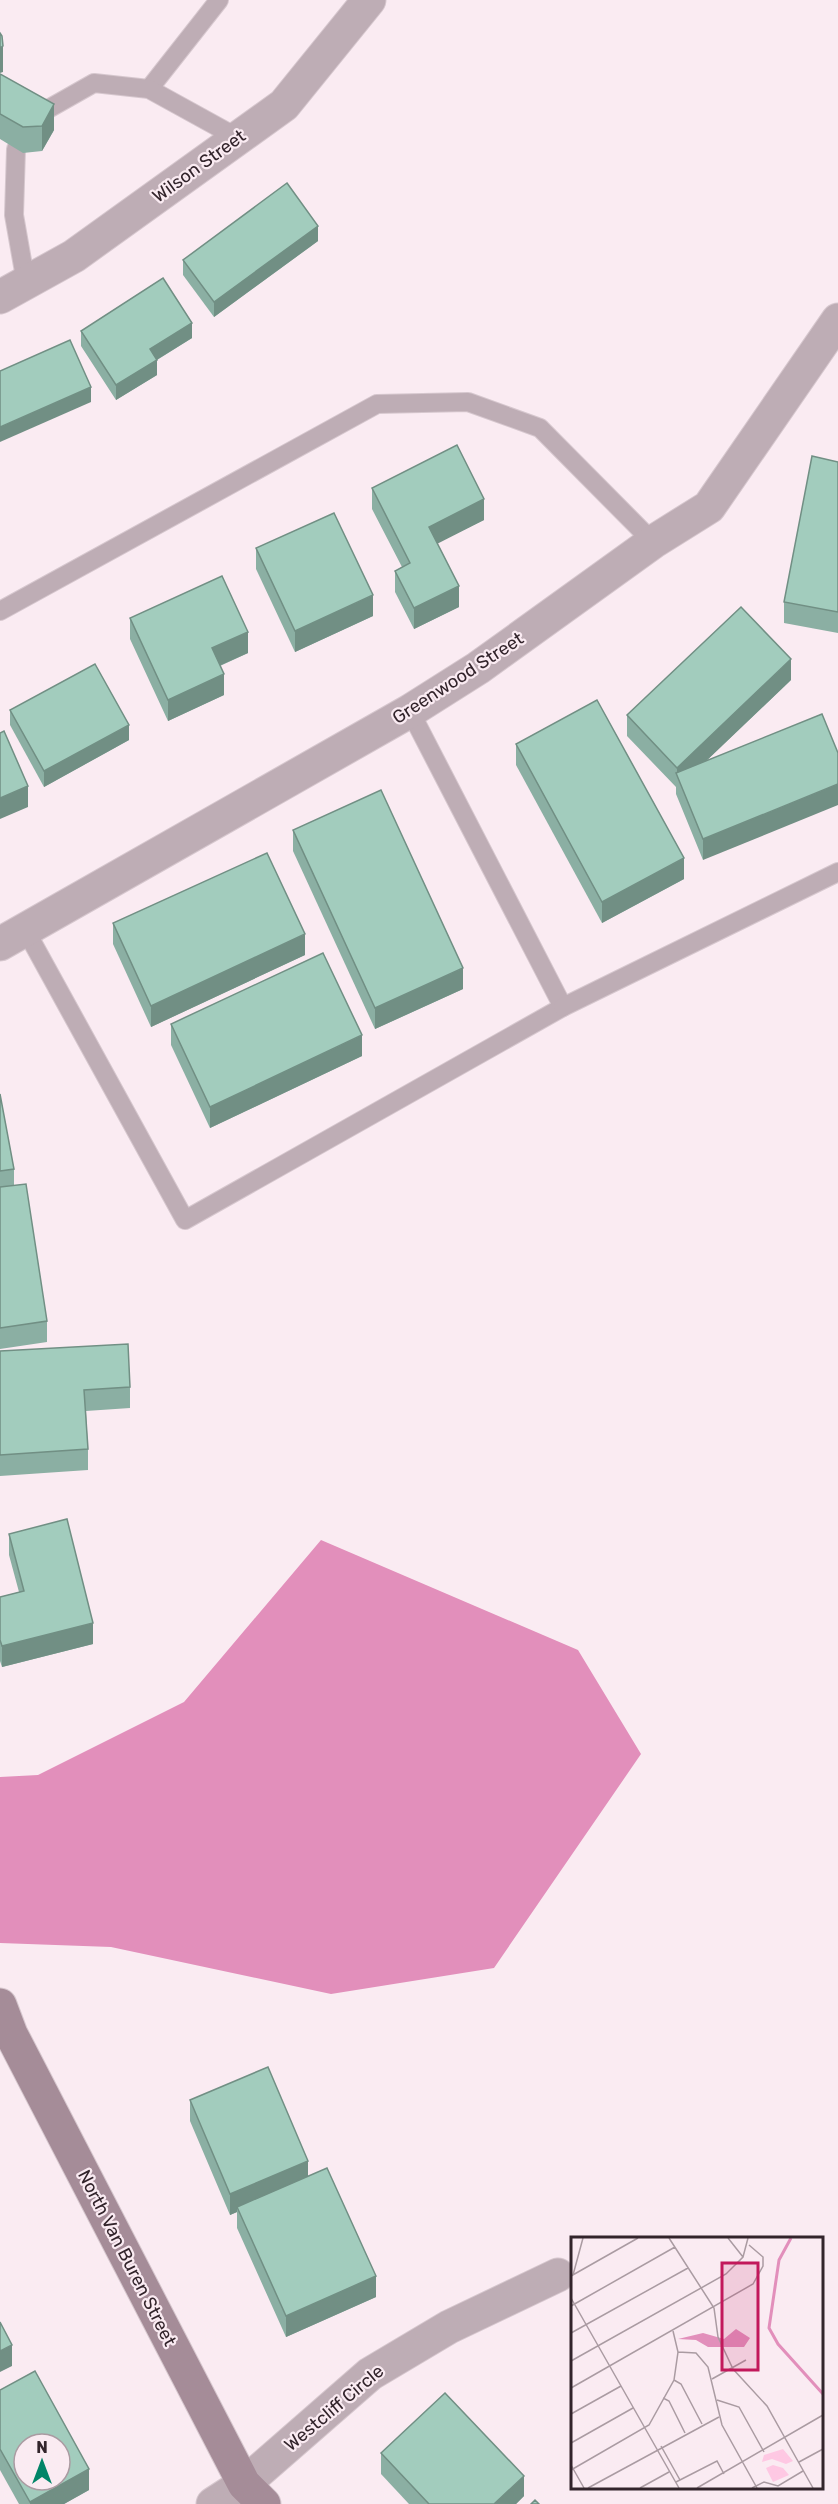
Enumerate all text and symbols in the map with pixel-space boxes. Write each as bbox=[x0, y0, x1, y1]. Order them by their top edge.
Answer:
street label: Wilson Street bbox=[148, 125, 250, 207]
street label: Greenwood Street bbox=[388, 627, 528, 729]
street label: North Van Buren Street bbox=[73, 2166, 181, 2350]
inset map bbox=[571, 2237, 823, 2489]
street label: Westcliff Circle bbox=[280, 2360, 388, 2456]
north arrow bbox=[12, 2432, 72, 2492]
text: N bbox=[36, 2438, 48, 2457]

